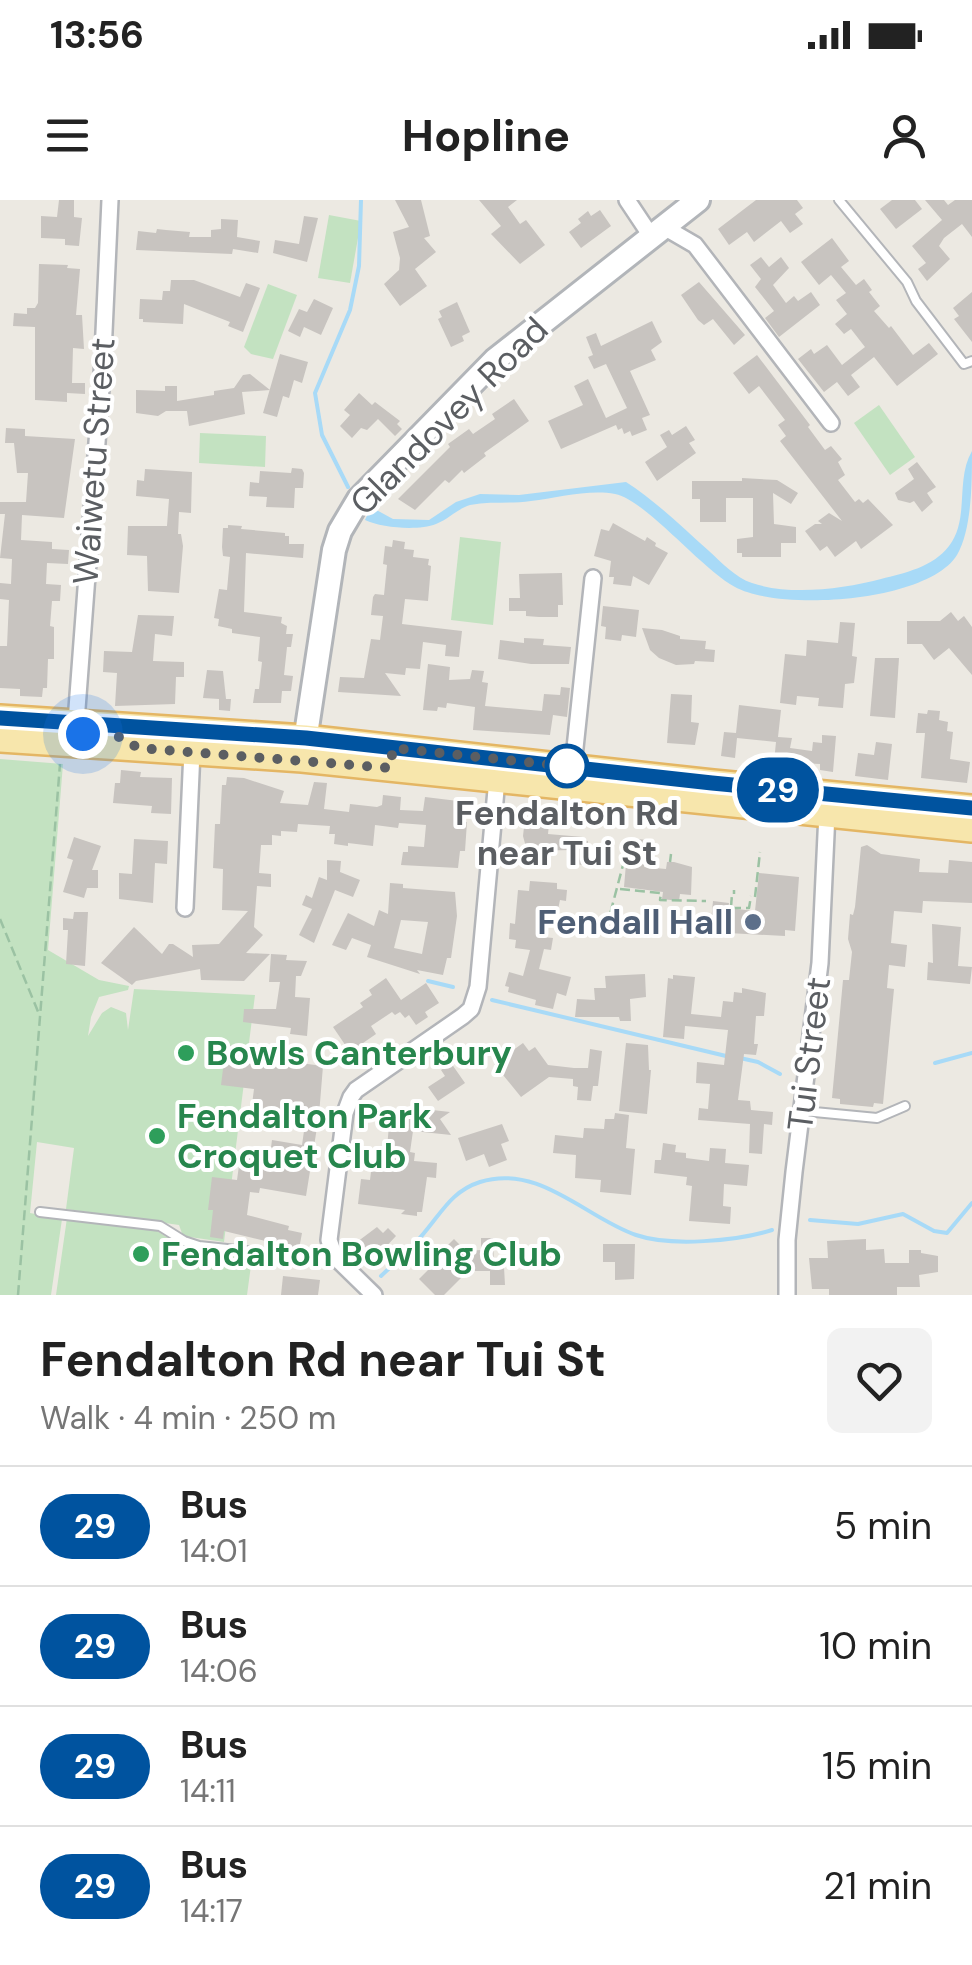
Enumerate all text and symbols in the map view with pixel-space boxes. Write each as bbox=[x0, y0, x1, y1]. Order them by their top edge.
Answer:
text: 13:56 bbox=[50, 10, 144, 60]
text: Hopline bbox=[402, 106, 570, 165]
icon: menu bbox=[40, 108, 95, 163]
icon: person bbox=[877, 108, 932, 163]
street label: Glandovey Road bbox=[340, 307, 558, 525]
street label: Waiwetu Street bbox=[62, 336, 126, 586]
your location bbox=[58, 709, 108, 759]
marker: Fendalton Rd near Tui St bbox=[546, 745, 588, 787]
line badge: 29 bbox=[733, 758, 823, 822]
text: 29 bbox=[757, 767, 799, 813]
place label: Fendalton Rd near Tui St bbox=[455, 790, 679, 876]
place label: Fendall Hall bbox=[537, 899, 733, 945]
marker: Fendall Hall bbox=[742, 911, 764, 933]
street label: Tui Street bbox=[777, 974, 841, 1134]
place label: Bowls Canterbury bbox=[206, 1030, 512, 1076]
marker: Bowls Canterbury bbox=[175, 1042, 197, 1064]
place label: Fendalton Park Croquet Club bbox=[177, 1093, 432, 1179]
marker: Fendalton Park Croquet Club bbox=[146, 1125, 168, 1147]
place label: Fendalton Bowling Club bbox=[161, 1231, 562, 1277]
marker: Fendalton Bowling Club bbox=[130, 1243, 152, 1265]
text: Fendalton Rd near Tui St bbox=[40, 1328, 606, 1391]
button: heart bbox=[827, 1328, 932, 1433]
text: Walk · 4 min · 250 m bbox=[40, 1397, 336, 1439]
text: Bus bbox=[180, 1480, 248, 1530]
text: 5 min bbox=[834, 1501, 932, 1551]
text: 29 bbox=[74, 1503, 116, 1549]
text: 14:01 bbox=[180, 1530, 248, 1572]
text: Bus bbox=[180, 1600, 248, 1650]
text: 10 min bbox=[819, 1621, 932, 1671]
text: 29 bbox=[74, 1623, 116, 1669]
text: 14:06 bbox=[180, 1650, 258, 1692]
text: Bus bbox=[180, 1720, 248, 1770]
text: 15 min bbox=[822, 1741, 932, 1791]
text: 29 bbox=[74, 1743, 116, 1789]
text: 14:11 bbox=[180, 1770, 236, 1812]
text: Bus bbox=[180, 1840, 248, 1890]
text: 21 min bbox=[823, 1861, 932, 1911]
text: 29 bbox=[74, 1863, 116, 1909]
text: 14:17 bbox=[180, 1890, 243, 1932]

